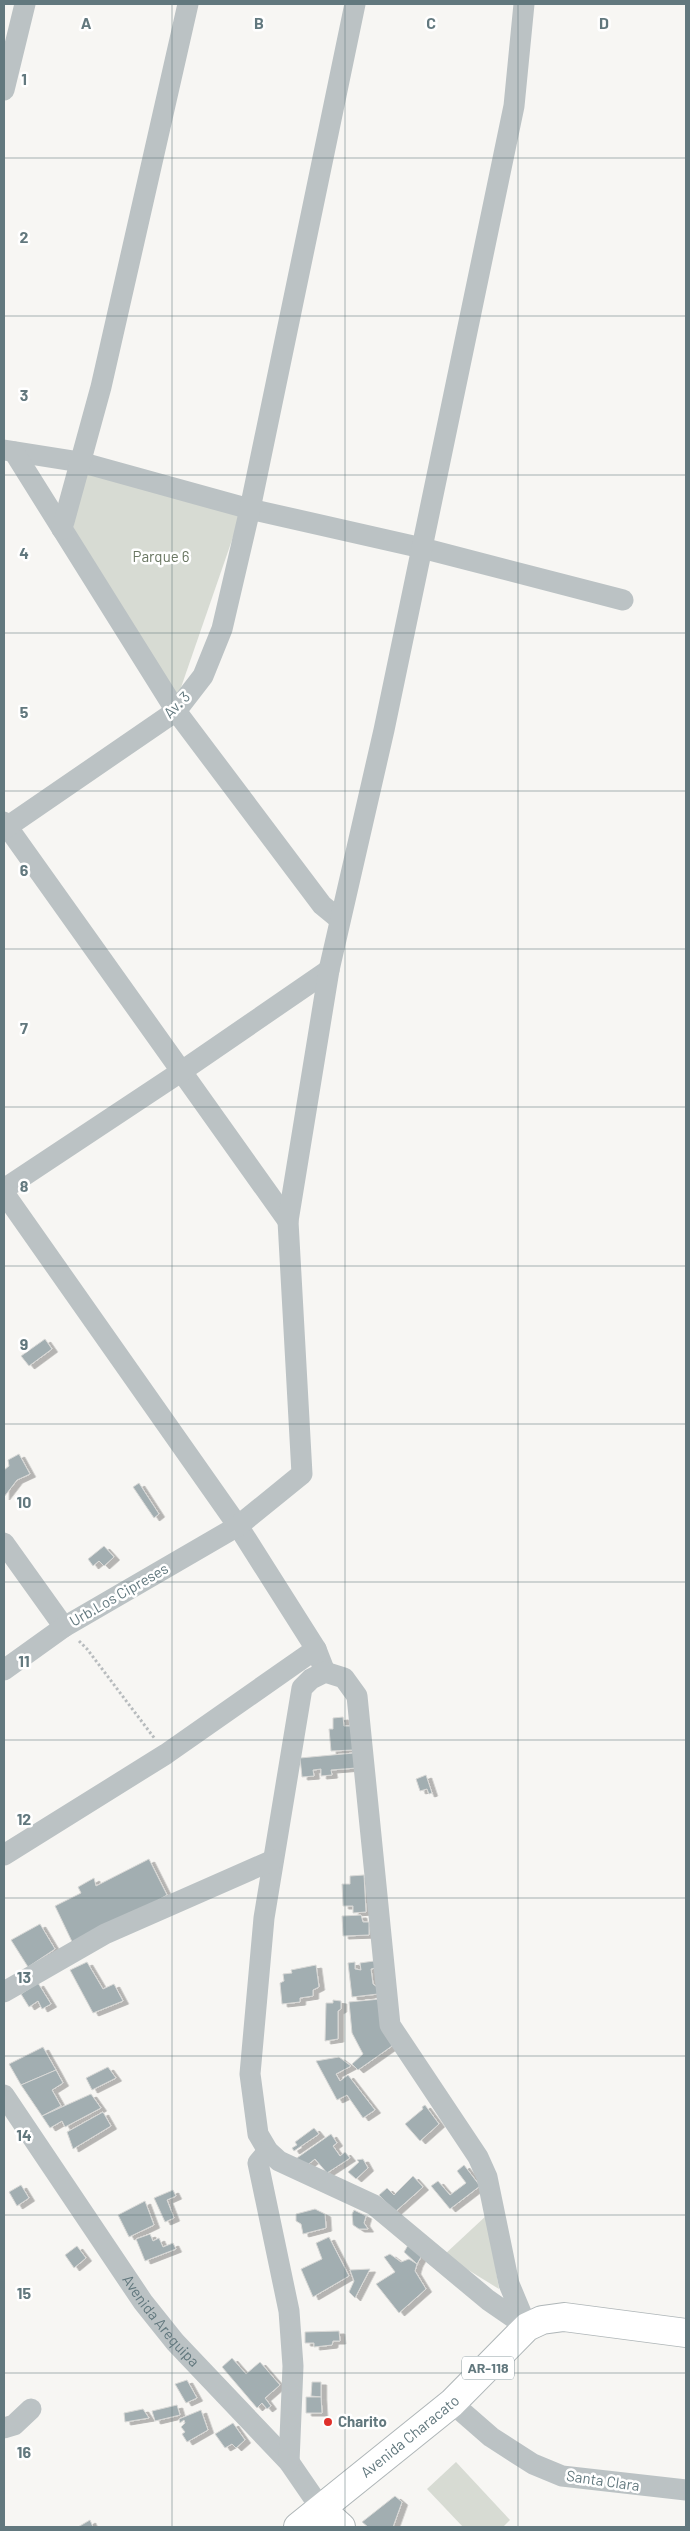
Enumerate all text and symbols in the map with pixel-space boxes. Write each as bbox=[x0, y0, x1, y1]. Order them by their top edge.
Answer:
text: A bbox=[81, 13, 92, 32]
text: B bbox=[254, 13, 264, 32]
text: C bbox=[426, 13, 436, 32]
text: D bbox=[599, 13, 609, 32]
text: 1 bbox=[21, 69, 27, 88]
text: 2 bbox=[20, 227, 29, 246]
text: 3 bbox=[20, 385, 28, 404]
text: 4 bbox=[19, 543, 29, 562]
park label: Parque 6 bbox=[133, 547, 189, 565]
street label: Av. 3 bbox=[159, 687, 193, 721]
text: 5 bbox=[20, 702, 29, 721]
text: 6 bbox=[20, 860, 29, 879]
text: 7 bbox=[20, 1018, 28, 1037]
text: 8 bbox=[20, 1176, 29, 1195]
text: 9 bbox=[20, 1334, 28, 1353]
text: 10 bbox=[17, 1492, 31, 1511]
street label: Urb.Los Cipreses bbox=[66, 1559, 171, 1630]
text: 11 bbox=[18, 1651, 30, 1670]
text: 12 bbox=[17, 1809, 31, 1828]
text: 13 bbox=[17, 1967, 31, 1986]
text: 14 bbox=[16, 2125, 32, 2144]
street label: Avenida Arequipa bbox=[119, 2271, 204, 2370]
text: 15 bbox=[17, 2283, 32, 2302]
road number: AR-118 bbox=[462, 2356, 514, 2380]
street label: Avenida Characato bbox=[357, 2391, 463, 2481]
place label: Charito bbox=[338, 2412, 387, 2430]
marker: Charito bbox=[322, 2416, 334, 2428]
text: 16 bbox=[17, 2442, 32, 2461]
street label: Santa Clara bbox=[565, 2466, 641, 2494]

